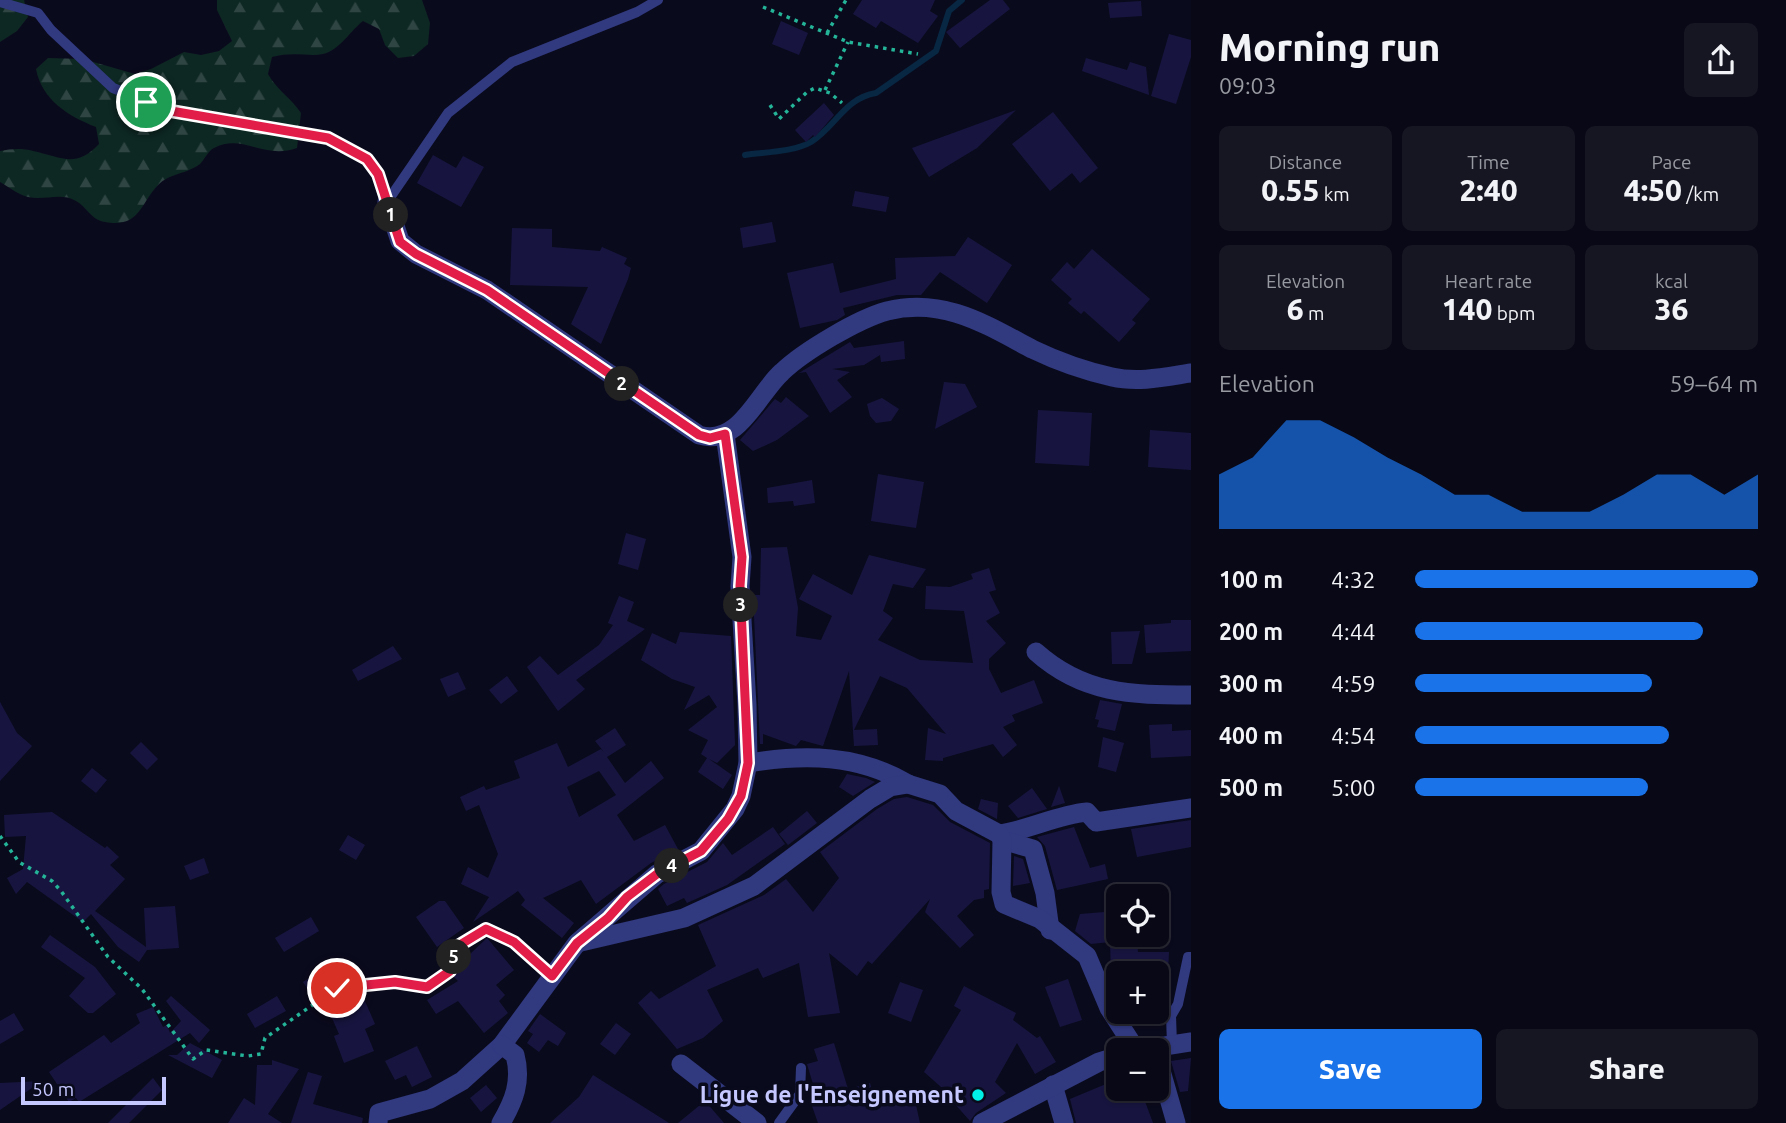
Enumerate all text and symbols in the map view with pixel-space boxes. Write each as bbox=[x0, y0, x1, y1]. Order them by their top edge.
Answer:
button: share bbox=[1684, 23, 1758, 97]
text: Morning run bbox=[1219, 26, 1440, 68]
pin bbox=[116, 72, 176, 132]
text: 09:03 bbox=[1219, 73, 1277, 98]
icon: arrive bbox=[127, 83, 165, 121]
text: Distance bbox=[1269, 151, 1342, 173]
text: Time bbox=[1467, 151, 1510, 173]
text: Pace bbox=[1651, 151, 1692, 173]
text: 0.55 bbox=[1261, 173, 1319, 207]
text: 2:40 bbox=[1459, 173, 1518, 207]
text: 4:50 bbox=[1624, 173, 1682, 207]
text: km bbox=[1319, 183, 1350, 205]
text: /km bbox=[1682, 183, 1719, 205]
pin: 1 bbox=[374, 198, 408, 232]
text: 1 bbox=[385, 203, 396, 225]
text: Elevation bbox=[1266, 270, 1345, 292]
text: Heart rate bbox=[1445, 270, 1532, 292]
text: kcal bbox=[1655, 270, 1688, 292]
text: 6 bbox=[1287, 292, 1304, 326]
text: 140 bbox=[1442, 292, 1492, 326]
text: 36 bbox=[1655, 292, 1688, 326]
text: m bbox=[1304, 302, 1324, 324]
text: bpm bbox=[1492, 302, 1535, 324]
pin: 2 bbox=[604, 366, 640, 402]
text: Elevation bbox=[1219, 371, 1315, 396]
text: 59–64 m bbox=[1670, 371, 1758, 396]
text: 2 bbox=[616, 372, 627, 394]
text: 100 m bbox=[1219, 567, 1283, 592]
text: 4:32 bbox=[1331, 567, 1376, 592]
pin: 3 bbox=[724, 588, 758, 622]
text: 3 bbox=[735, 593, 746, 615]
text: 200 m bbox=[1219, 619, 1283, 644]
text: 4:44 bbox=[1331, 619, 1376, 644]
text: 300 m bbox=[1219, 671, 1283, 696]
text: 4:59 bbox=[1331, 671, 1376, 696]
text: 400 m bbox=[1219, 723, 1283, 748]
text: 4:54 bbox=[1331, 723, 1376, 748]
text: 500 m bbox=[1219, 775, 1283, 800]
text: 5:00 bbox=[1331, 775, 1376, 800]
pin: 4 bbox=[654, 848, 690, 884]
text: 4 bbox=[666, 854, 677, 876]
map controls bbox=[1106, 884, 1169, 1101]
button: locate bbox=[1106, 884, 1169, 947]
pin: 5 bbox=[436, 940, 472, 974]
text: 5 bbox=[448, 945, 459, 967]
pin bbox=[307, 958, 367, 1018]
button: + bbox=[1106, 961, 1169, 1024]
icon: check bbox=[318, 969, 356, 1007]
button: Save bbox=[1219, 1029, 1482, 1109]
button: Share bbox=[1496, 1029, 1758, 1109]
button: − bbox=[1106, 1038, 1169, 1101]
scale bar bbox=[21, 1074, 166, 1106]
text: 50 m bbox=[32, 1078, 74, 1100]
place label: Ligue de l'Enseignement bbox=[700, 1082, 964, 1107]
marker: Ligue de l'Enseignement bbox=[970, 1087, 986, 1103]

